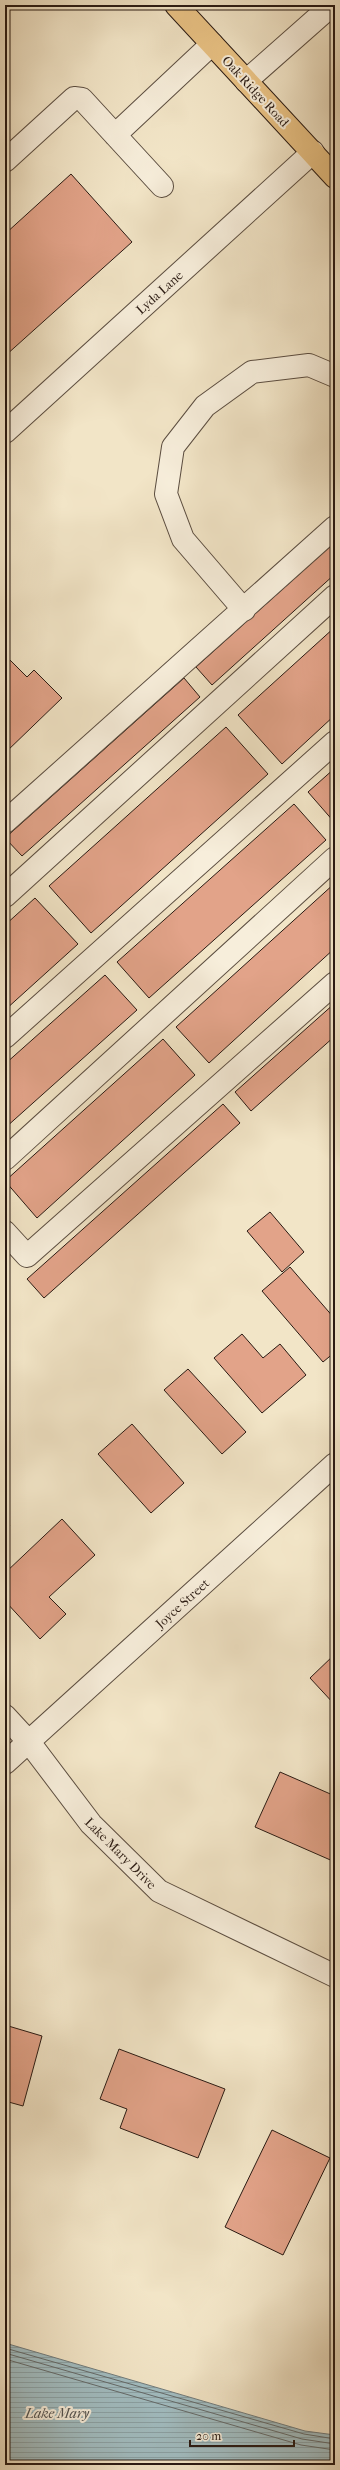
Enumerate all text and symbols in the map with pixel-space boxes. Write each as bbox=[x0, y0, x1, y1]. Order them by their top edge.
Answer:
street label: Oak Ridge Road bbox=[219, 53, 293, 130]
street label: Lyda Lane bbox=[133, 267, 186, 317]
street label: Joyce Street bbox=[152, 1575, 212, 1632]
street label: Lake Mary Drive bbox=[82, 1815, 160, 1892]
water label: Lake Mary bbox=[24, 2405, 90, 2422]
scale bar bbox=[190, 2422, 294, 2448]
text: 20 m bbox=[196, 2429, 221, 2443]

